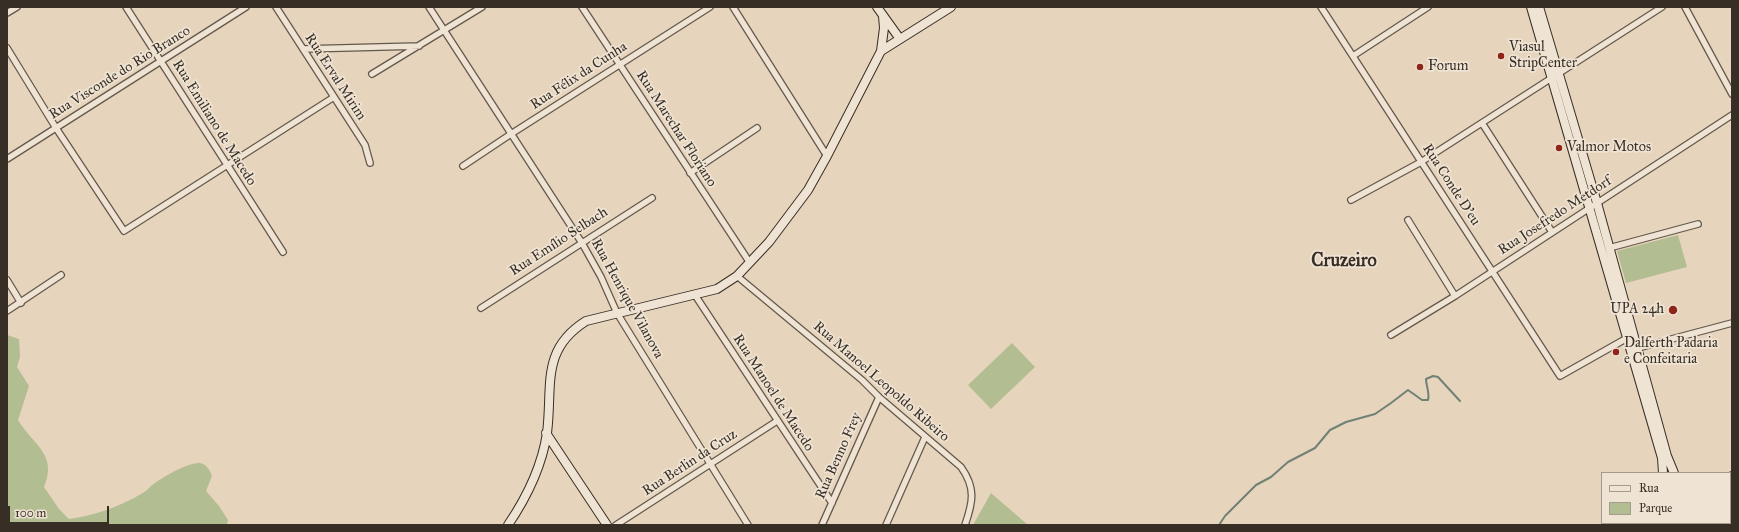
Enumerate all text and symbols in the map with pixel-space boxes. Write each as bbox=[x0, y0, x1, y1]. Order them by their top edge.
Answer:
street label: Rua Visconde do Rio Branco bbox=[46, 23, 194, 123]
street label: Rua Erval Mirim bbox=[301, 30, 369, 124]
street label: Rua Félix da Cunha bbox=[528, 38, 630, 114]
place label: Viasul StripCenter bbox=[1509, 40, 1577, 72]
marker: Viasul StripCenter bbox=[1496, 51, 1506, 61]
street label: Rua Emiliano de Macedo bbox=[168, 57, 260, 189]
place label: Forum bbox=[1428, 59, 1468, 75]
marker: Forum bbox=[1415, 62, 1425, 72]
street label: Rua Marechar Floriano bbox=[632, 68, 720, 190]
place label: Valmor Motos bbox=[1567, 140, 1651, 156]
street label: Rua Conde D'eu bbox=[1418, 141, 1484, 229]
marker: Valmor Motos bbox=[1554, 143, 1564, 153]
street label: Rua Josefredo Metdorf bbox=[1495, 173, 1615, 259]
street label: Rua Emílio Selbach bbox=[507, 204, 611, 280]
street label: Rua Henrique Vilanova bbox=[587, 236, 667, 362]
district label: Cruzeiro bbox=[1311, 251, 1377, 273]
place label: UPA 24h bbox=[1610, 302, 1664, 318]
marker: UPA 24h bbox=[1667, 304, 1679, 316]
street label: Rua Manoel Leopoldo Ribeiro bbox=[810, 318, 952, 446]
street label: Rua Manoel de Macedo bbox=[729, 331, 817, 455]
place label: Dalferth Padaria e Confeitaria bbox=[1624, 336, 1718, 368]
marker: Dalferth Padaria e Confeitaria bbox=[1611, 347, 1621, 357]
street label: Rua Benno Frey bbox=[812, 410, 866, 502]
street label: Rua Berlin da Cruz bbox=[640, 426, 740, 500]
legend bbox=[1601, 472, 1731, 524]
text: Rua bbox=[1639, 481, 1659, 495]
scale bar bbox=[10, 498, 111, 524]
text: Parque bbox=[1639, 501, 1672, 515]
text: 100 m bbox=[15, 506, 46, 520]

